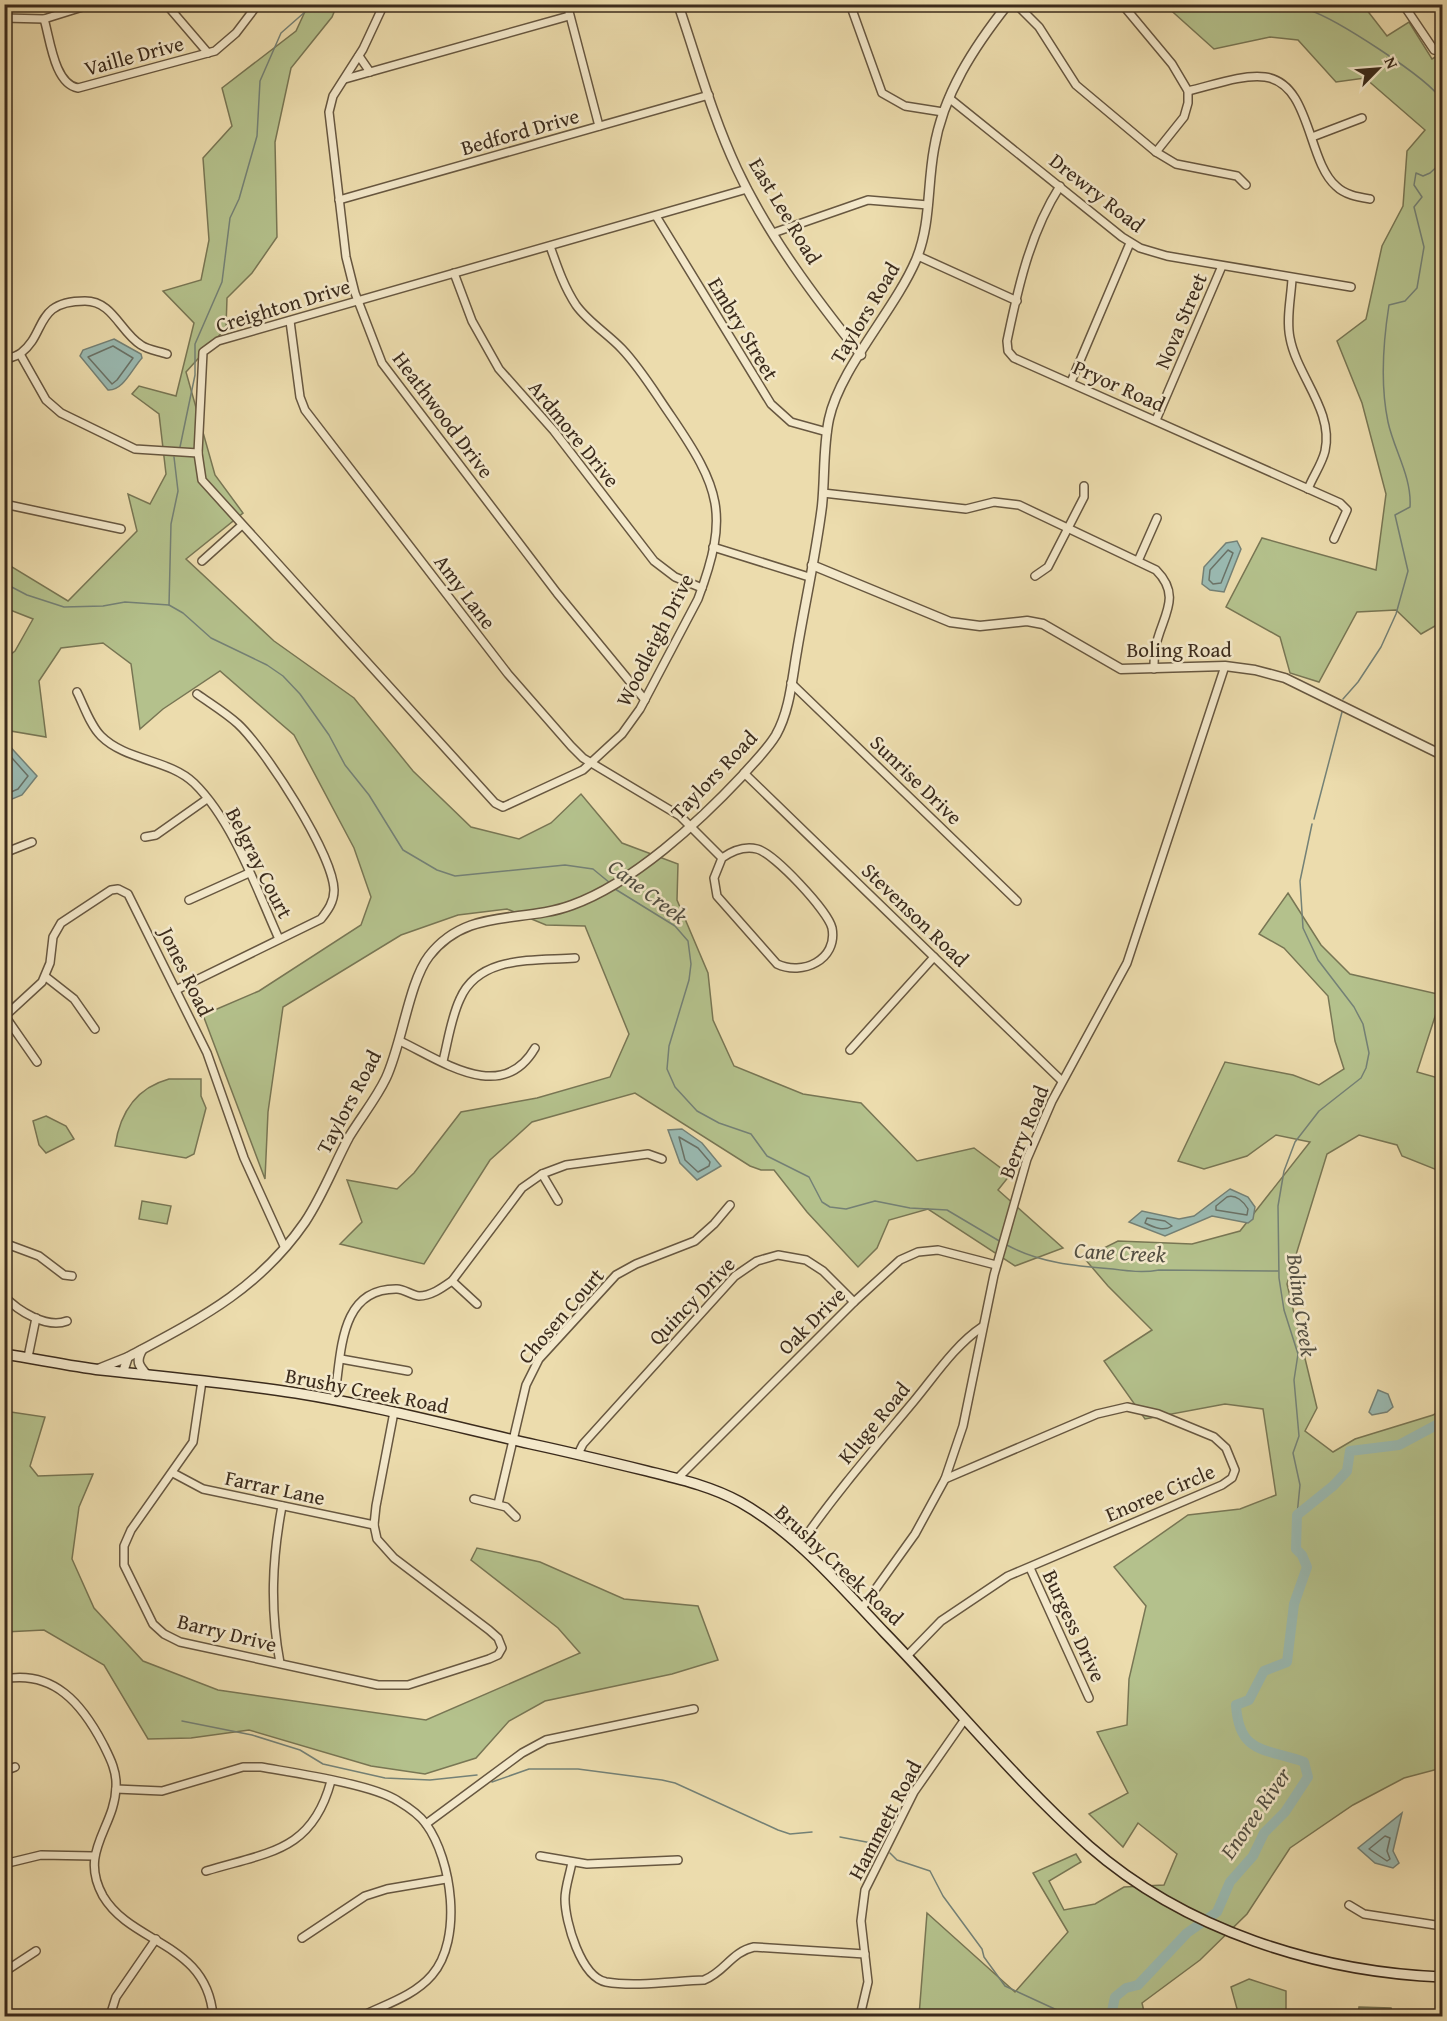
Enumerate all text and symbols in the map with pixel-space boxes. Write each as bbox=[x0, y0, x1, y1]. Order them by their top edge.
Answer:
street label: Vaille Drive bbox=[81, 27, 187, 84]
north arrow bbox=[1348, 39, 1408, 99]
text: N bbox=[1378, 53, 1405, 73]
street label: Bedford Drive bbox=[457, 100, 583, 163]
street label: Drewry Road bbox=[1043, 145, 1152, 240]
street label: East Lee Road bbox=[741, 152, 830, 271]
street label: Taylors Road bbox=[822, 255, 907, 369]
street label: Nova Street bbox=[1146, 267, 1215, 374]
street label: Creighton Drive bbox=[212, 270, 354, 341]
street label: Embry Street bbox=[700, 271, 787, 387]
street label: Heathwood Drive bbox=[385, 345, 502, 485]
street label: Pryor Road bbox=[1068, 351, 1171, 420]
street label: Ardmore Drive bbox=[521, 373, 627, 494]
street label: Amy Lane bbox=[427, 548, 504, 636]
street label: Woodleigh Drive bbox=[608, 568, 701, 712]
street label: Boling Road bbox=[1126, 634, 1232, 665]
street label: Taylors Road bbox=[663, 722, 765, 826]
street label: Sunrise Drive bbox=[863, 728, 970, 832]
street label: Belgray Court bbox=[218, 802, 301, 924]
water label: Cane Creek bbox=[602, 851, 695, 932]
street label: Stevenson Road bbox=[855, 855, 977, 974]
street label: Jones Road bbox=[150, 919, 222, 1022]
street label: Taylors Road bbox=[308, 1044, 389, 1159]
street label: Berry Road bbox=[991, 1080, 1057, 1183]
water label: Cane Creek bbox=[1073, 1234, 1168, 1270]
street label: Quincy Drive bbox=[641, 1249, 742, 1352]
water label: Boling Creek bbox=[1279, 1251, 1325, 1359]
street label: Chosen Court bbox=[510, 1261, 611, 1370]
street label: Oak Drive bbox=[771, 1280, 853, 1362]
street label: Brushy Creek Road bbox=[283, 1359, 452, 1422]
street label: Kluge Road bbox=[830, 1374, 918, 1470]
street label: Enoree Circle bbox=[1100, 1456, 1219, 1530]
street label: Farrar Lane bbox=[222, 1462, 328, 1513]
street label: Brushy Creek Road bbox=[768, 1497, 911, 1633]
street label: Burgess Drive bbox=[1035, 1565, 1114, 1687]
street label: Barry Drive bbox=[174, 1605, 280, 1660]
street label: Hammett Road bbox=[840, 1754, 929, 1885]
water label: Enoree River bbox=[1211, 1760, 1299, 1866]

